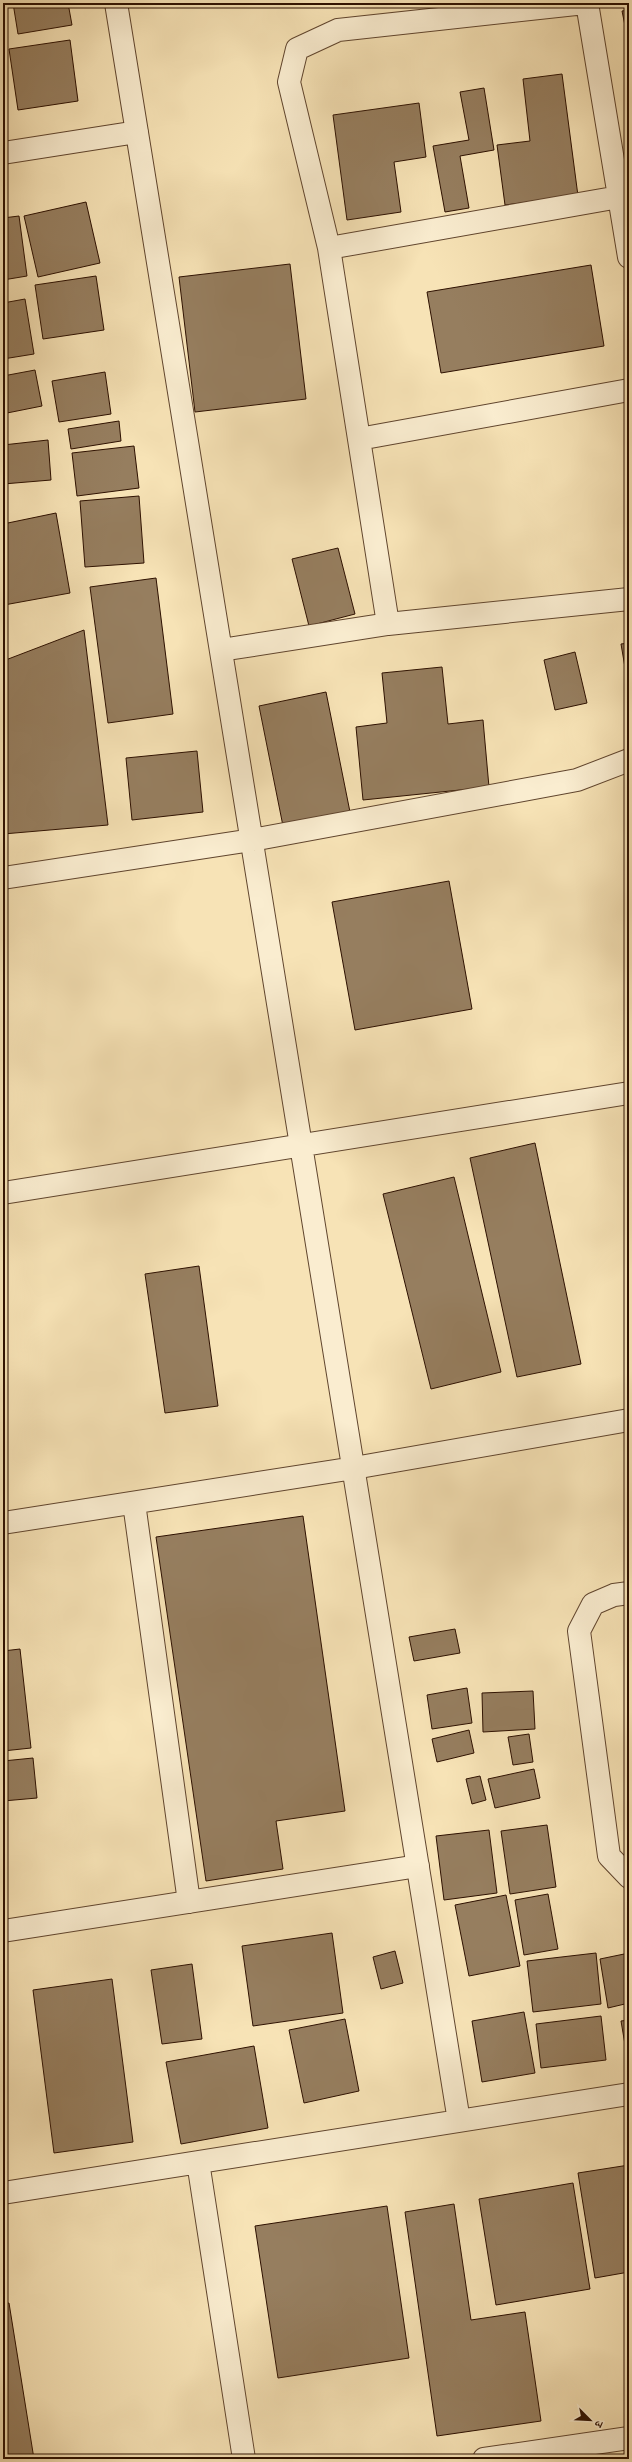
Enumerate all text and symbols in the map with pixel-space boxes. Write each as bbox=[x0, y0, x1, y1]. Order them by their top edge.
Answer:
north arrow bbox=[570, 2400, 610, 2440]
text: उ bbox=[589, 2417, 606, 2430]

